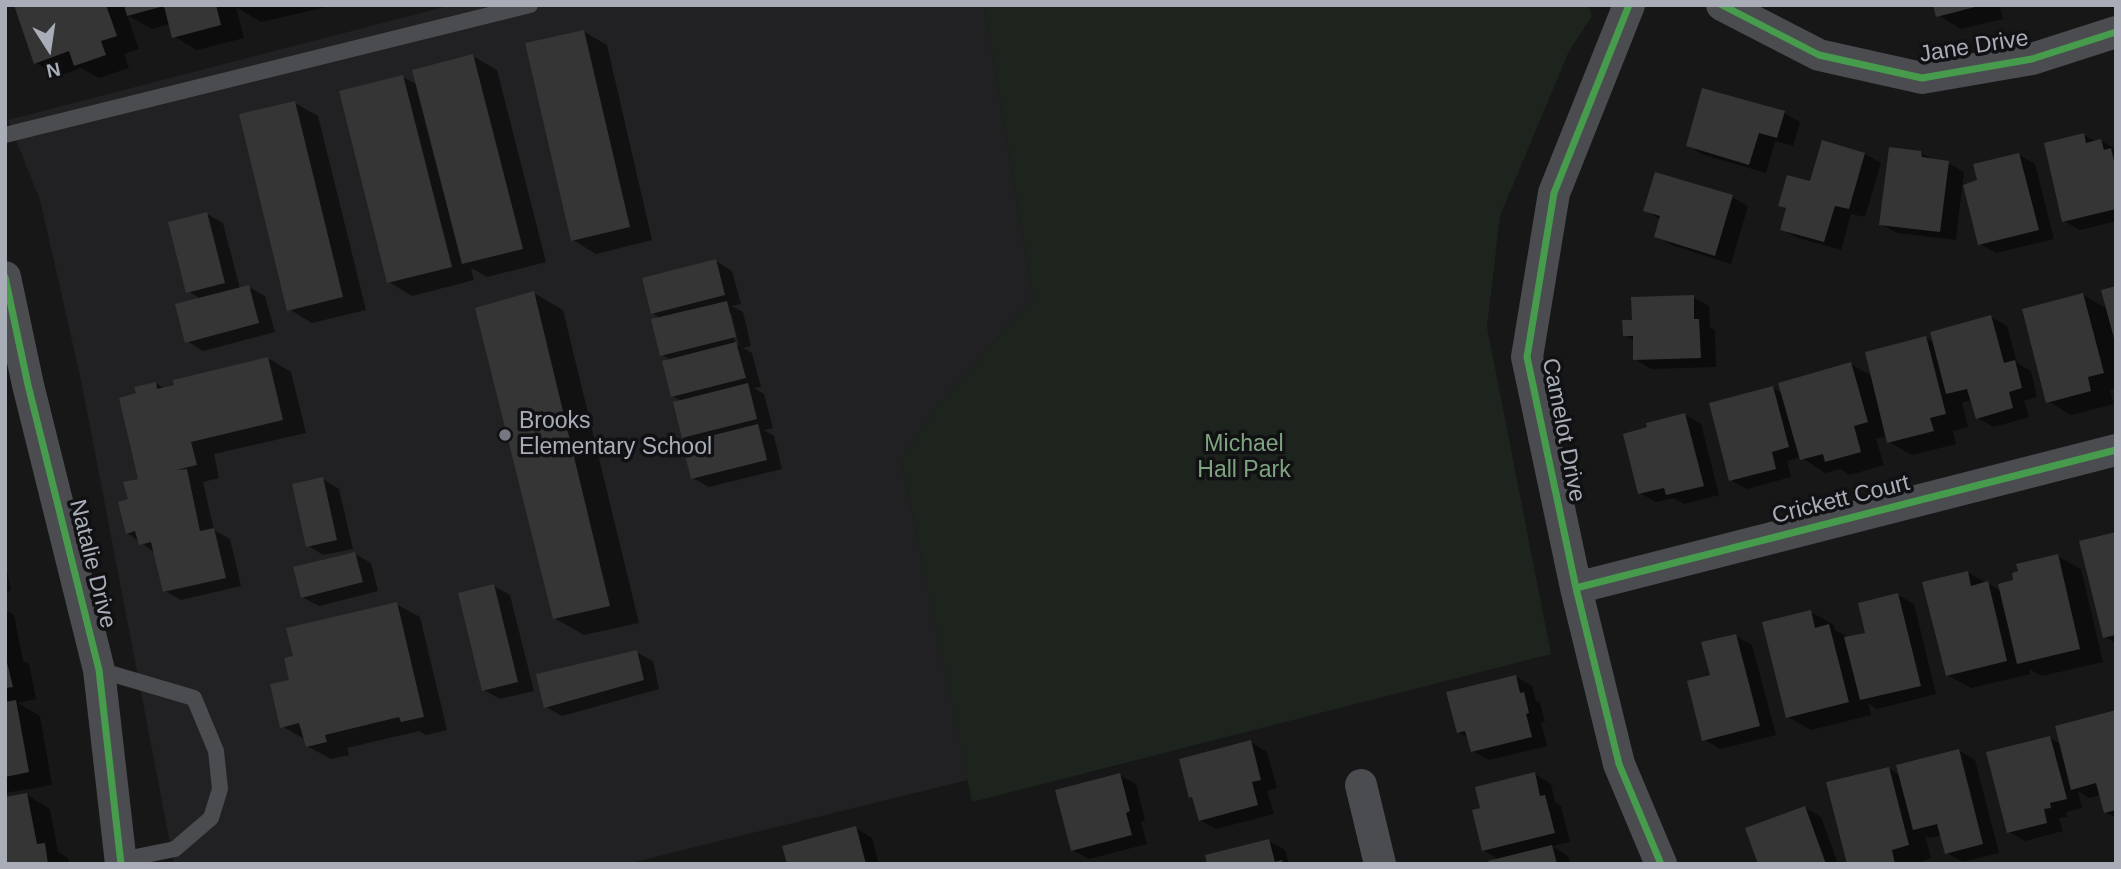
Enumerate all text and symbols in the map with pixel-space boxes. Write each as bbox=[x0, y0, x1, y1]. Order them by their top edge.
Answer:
north arrow bbox=[14, 14, 84, 84]
street label: Jane Drive bbox=[1918, 25, 2030, 69]
text: N bbox=[45, 58, 62, 82]
street label: Camelot Drive bbox=[1536, 356, 1590, 504]
place label: Brooks Elementary School bbox=[519, 408, 712, 462]
marker: Brooks Elementary School bbox=[497, 427, 513, 443]
park label: Michael Hall Park bbox=[1197, 431, 1291, 485]
street label: Crickett Court bbox=[1769, 470, 1913, 530]
street label: Natalie Drive bbox=[63, 497, 121, 631]

